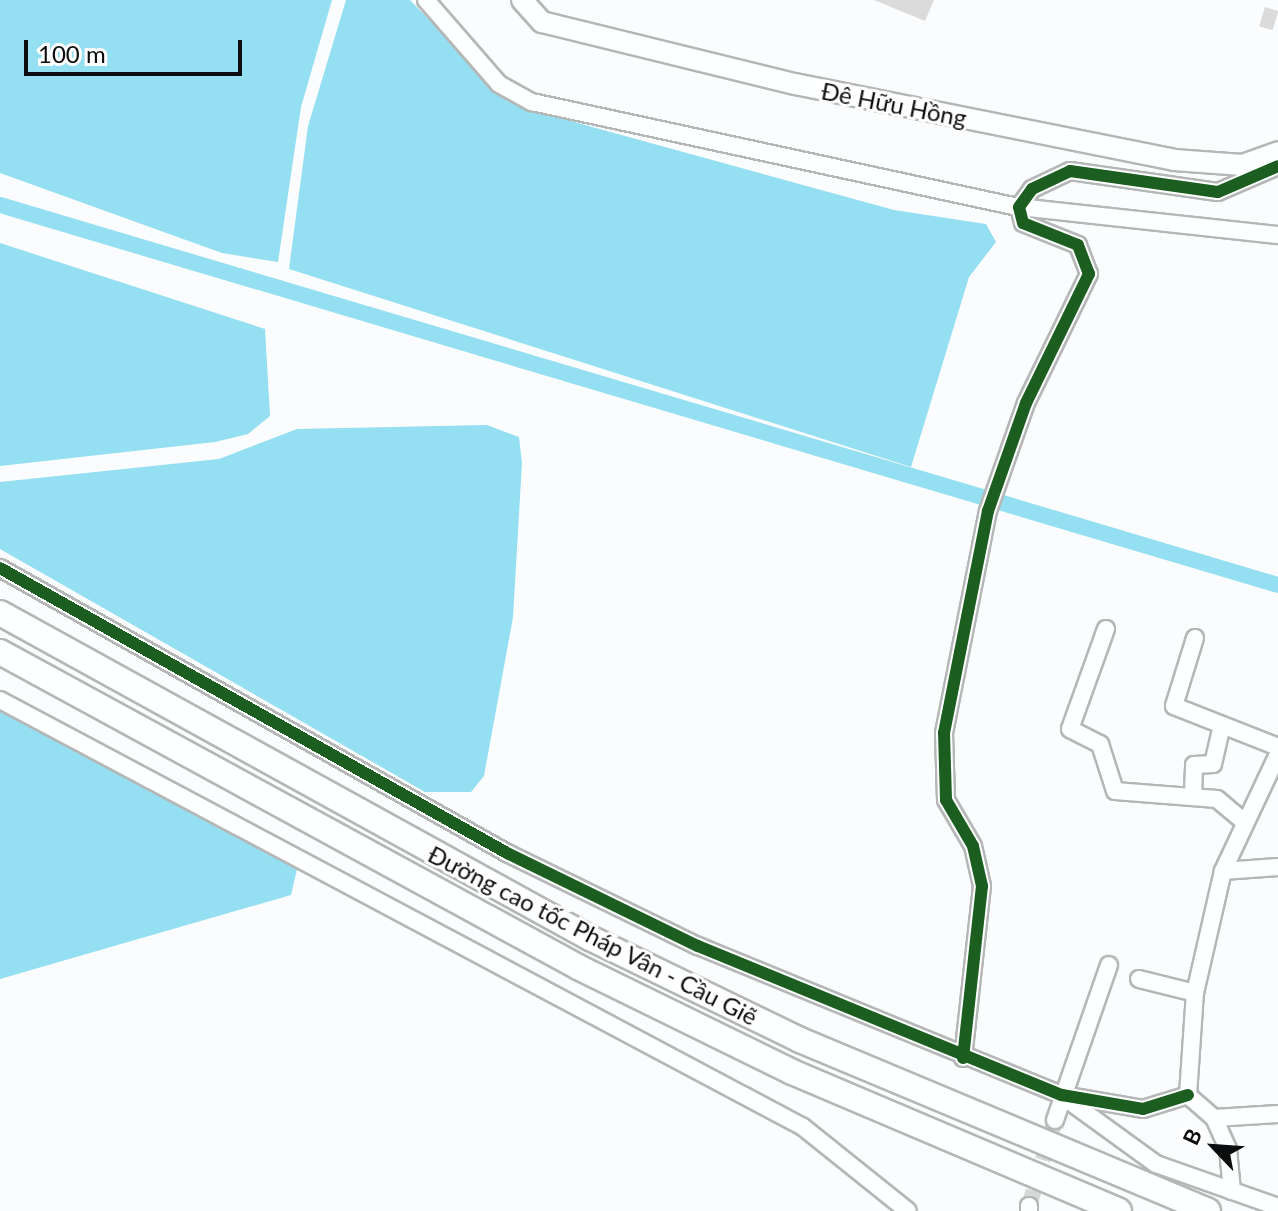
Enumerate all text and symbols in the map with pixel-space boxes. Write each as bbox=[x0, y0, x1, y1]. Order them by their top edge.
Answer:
scale bar bbox=[28, 24, 246, 74]
text: 100 m bbox=[38, 39, 106, 68]
street label: Đê Hữu Hồng bbox=[819, 76, 969, 132]
street label: Đường cao tốc Pháp Vân - Cầu Giẽ bbox=[423, 839, 763, 1031]
north arrow bbox=[1174, 1107, 1254, 1187]
text: B bbox=[1176, 1124, 1207, 1149]

